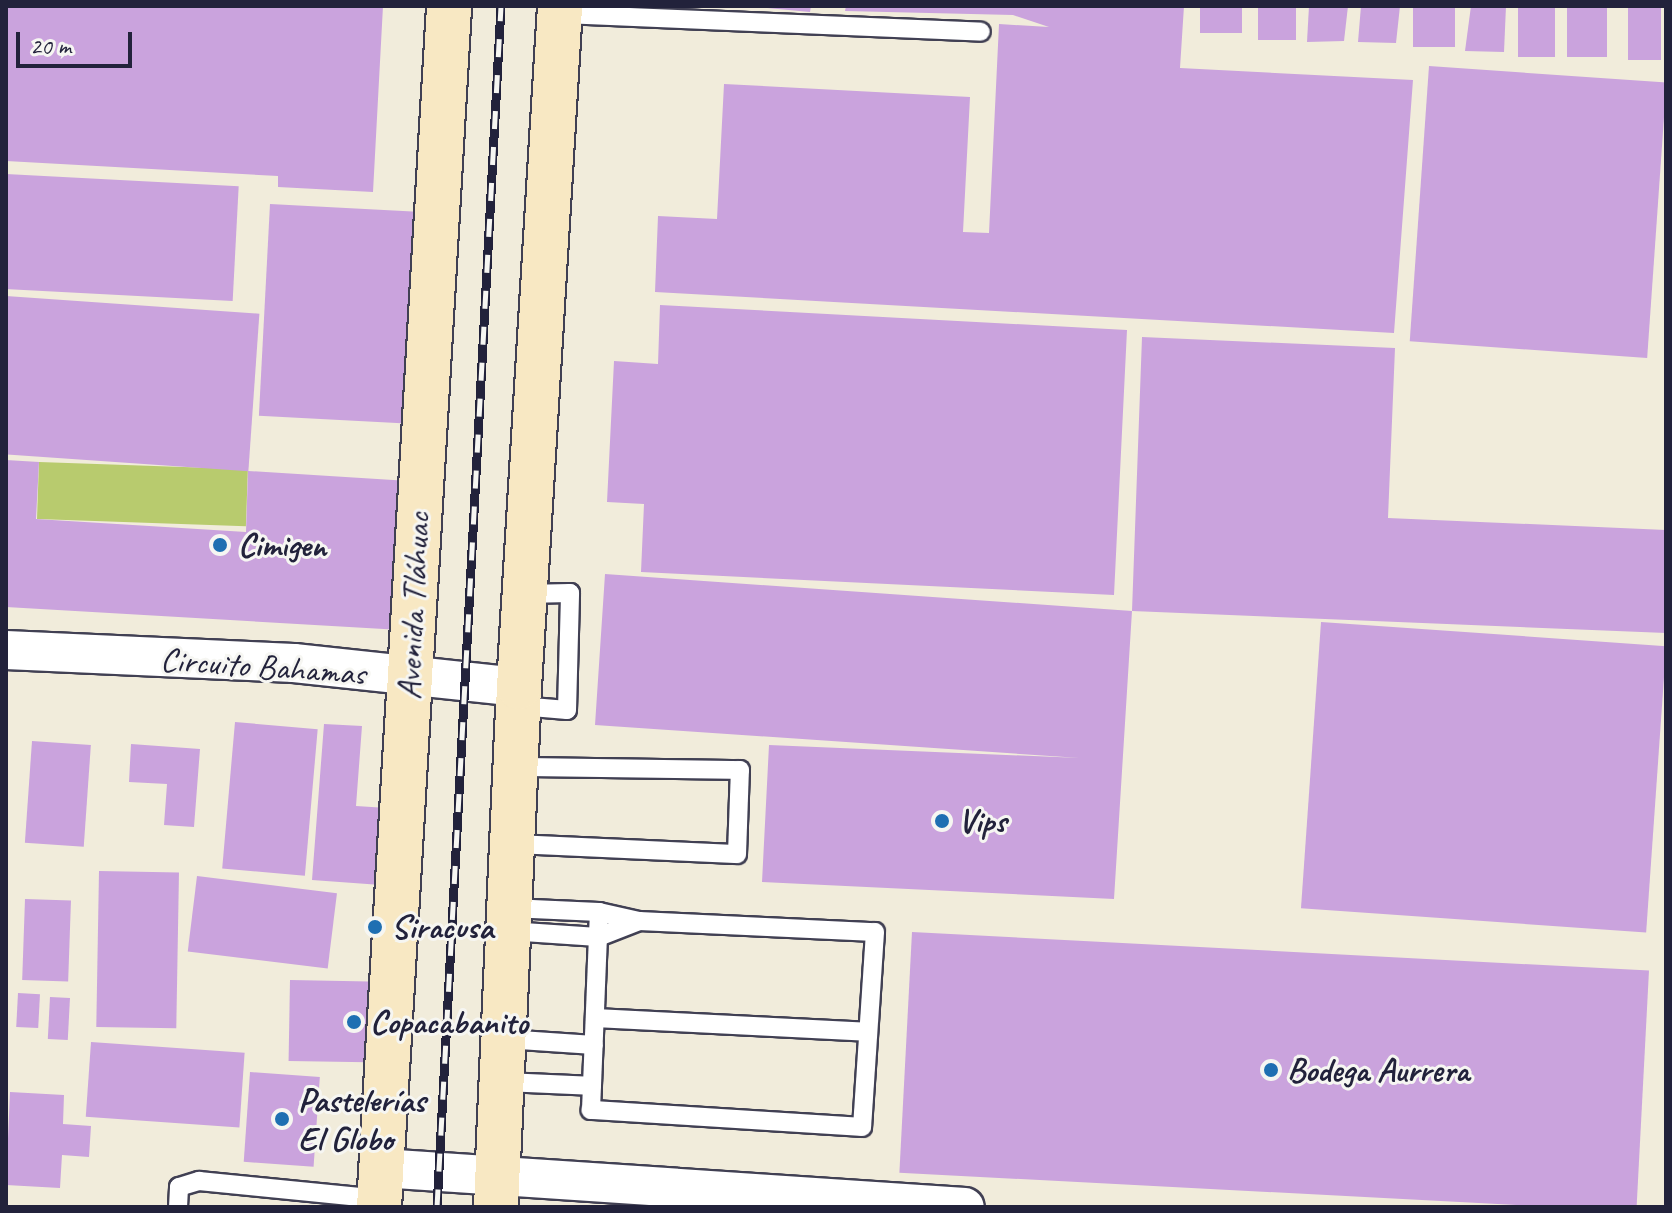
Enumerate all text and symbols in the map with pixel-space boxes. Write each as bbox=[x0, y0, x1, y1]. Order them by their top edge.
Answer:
scale bar bbox=[20, 16, 136, 66]
text: 20 m bbox=[30, 31, 71, 61]
street label: Avenida Tláhuac bbox=[388, 511, 438, 701]
place label: Cimigen bbox=[238, 525, 326, 565]
marker: Cimigen bbox=[209, 534, 231, 556]
street label: Circuito Bahamas bbox=[159, 638, 367, 694]
place label: Vips bbox=[958, 801, 1006, 841]
marker: Vips bbox=[933, 812, 951, 830]
place label: Siracusa bbox=[391, 907, 493, 947]
marker: Siracusa bbox=[366, 918, 384, 936]
place label: Copacabanito bbox=[370, 1002, 528, 1042]
marker: Copacabanito bbox=[345, 1013, 363, 1031]
place label: Bodega Aurrera bbox=[1287, 1050, 1469, 1090]
marker: Bodega Aurrera bbox=[1262, 1061, 1280, 1079]
place label: Pastelerías El Globo bbox=[298, 1079, 425, 1158]
marker: Pastelerías El Globo bbox=[273, 1110, 291, 1128]

